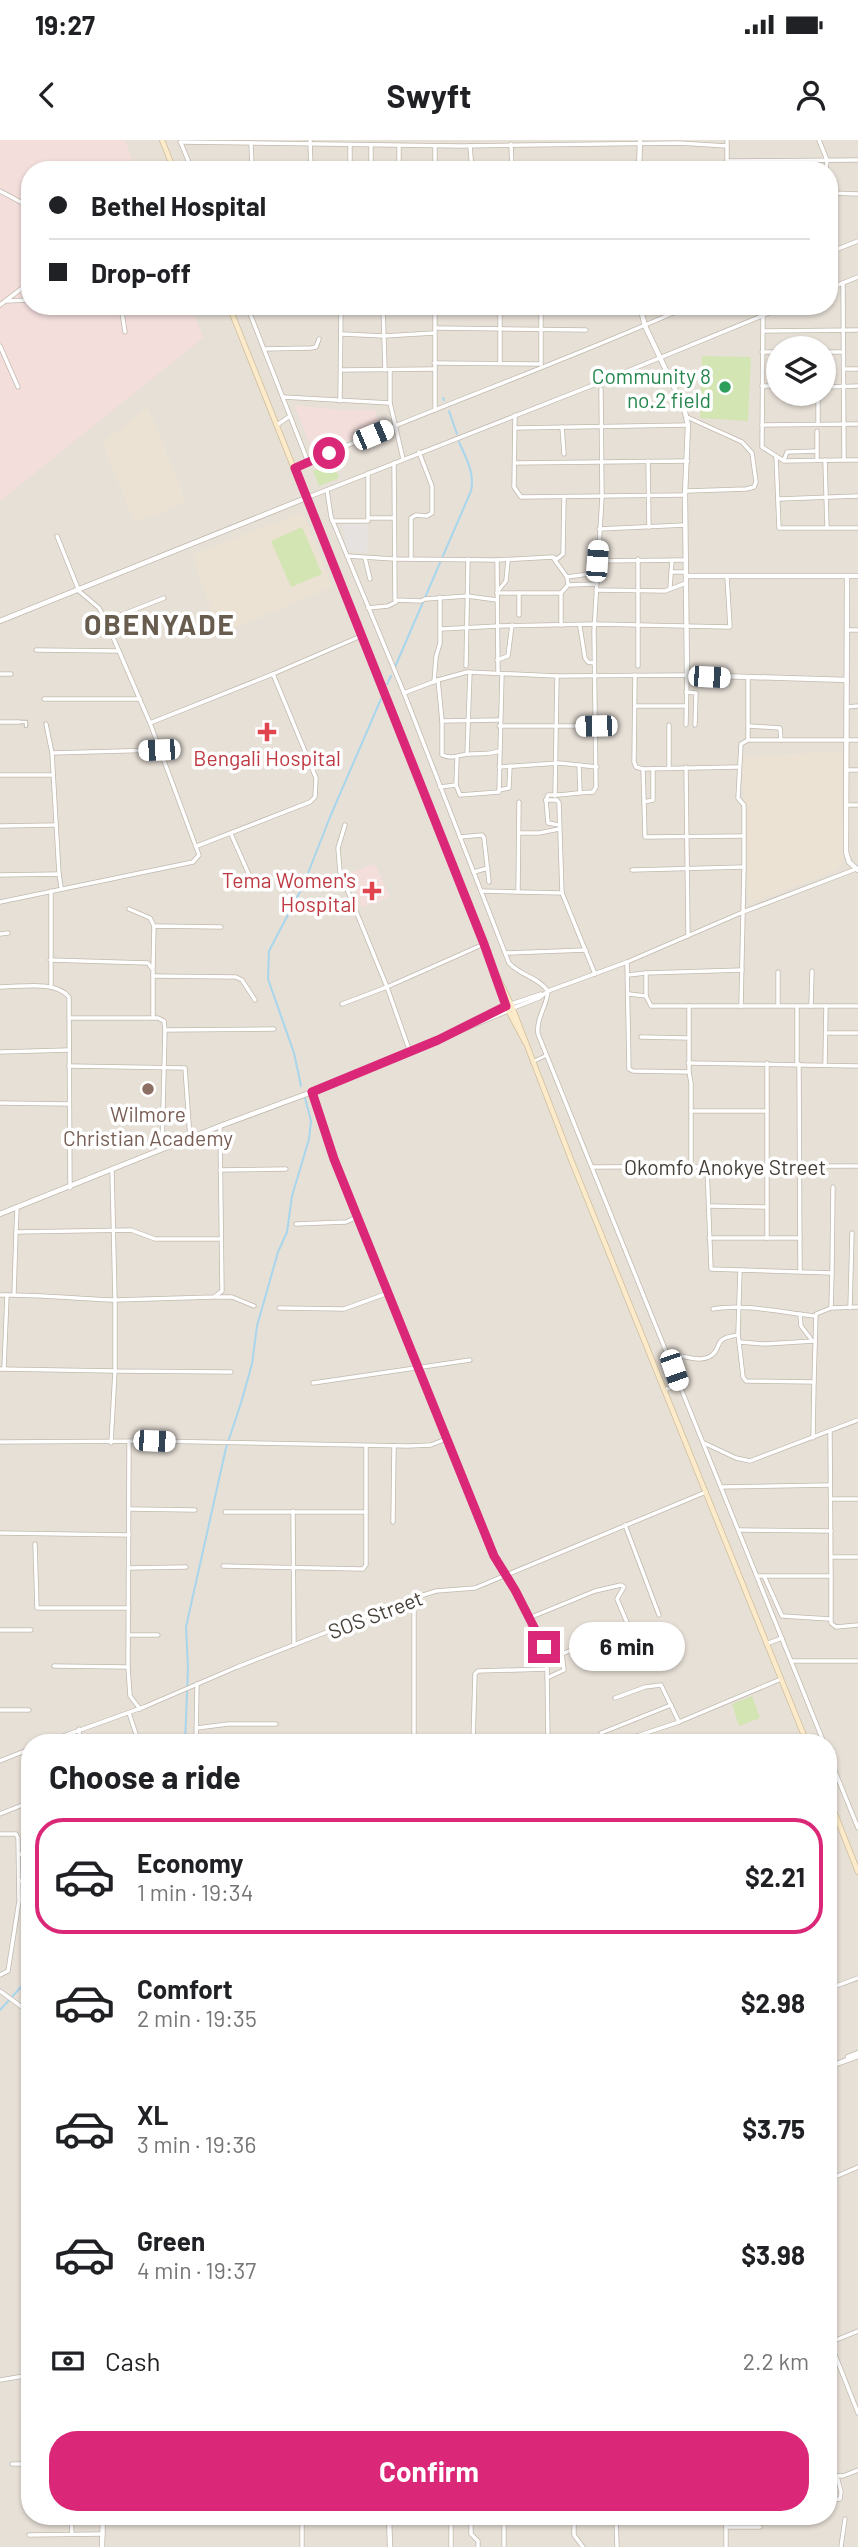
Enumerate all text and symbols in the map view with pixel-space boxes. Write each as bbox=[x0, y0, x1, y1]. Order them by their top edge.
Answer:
text: 19:27 bbox=[35, 9, 95, 40]
icon: back bbox=[28, 76, 66, 114]
text: Swyft bbox=[387, 76, 471, 114]
icon: person bbox=[792, 76, 830, 114]
text: Bethel Hospital bbox=[91, 190, 266, 221]
text: Drop-off bbox=[91, 257, 191, 288]
map controls bbox=[766, 336, 836, 406]
button: layers bbox=[766, 336, 836, 406]
place label: Community 8 no.2 field bbox=[592, 363, 711, 412]
marker: Community 8 no.2 field bbox=[717, 379, 733, 395]
car bbox=[350, 417, 397, 453]
route start bbox=[313, 437, 345, 469]
car bbox=[586, 539, 609, 583]
district label: OBENYADE bbox=[84, 607, 236, 641]
car bbox=[688, 665, 731, 689]
car bbox=[575, 715, 618, 737]
marker: Bengali Hospital bbox=[257, 722, 277, 742]
car bbox=[138, 739, 181, 761]
place label: Bengali Hospital bbox=[193, 745, 341, 770]
place label: Tema Women's Hospital bbox=[222, 867, 356, 916]
marker: Tema Women's Hospital bbox=[362, 881, 382, 901]
marker: Wilmore Christian Academy bbox=[140, 1081, 156, 1097]
place label: Wilmore Christian Academy bbox=[63, 1101, 233, 1150]
street label: Okomfo Anokye Street bbox=[624, 1154, 826, 1179]
car bbox=[658, 1347, 691, 1393]
car bbox=[133, 1430, 176, 1452]
street label: SOS Street bbox=[324, 1585, 426, 1643]
callout: 6 min bbox=[568, 1622, 684, 1672]
route end bbox=[528, 1631, 560, 1663]
text: 6 min bbox=[600, 1632, 654, 1660]
text: Choose a ride bbox=[49, 1757, 241, 1795]
icon: car bbox=[53, 1845, 116, 1908]
text: Economy bbox=[137, 1847, 243, 1878]
text: $2.21 bbox=[745, 1861, 805, 1892]
text: 1 min · 19:34 bbox=[137, 1878, 253, 1906]
icon: car bbox=[53, 1971, 116, 2034]
text: Comfort bbox=[137, 1973, 233, 2004]
text: $2.98 bbox=[741, 1987, 805, 2018]
text: 2 min · 19:35 bbox=[137, 2004, 257, 2032]
icon: car bbox=[53, 2097, 116, 2160]
text: XL bbox=[137, 2099, 168, 2130]
text: $3.75 bbox=[742, 2113, 805, 2144]
text: 3 min · 19:36 bbox=[137, 2130, 256, 2158]
icon: car bbox=[53, 2223, 116, 2286]
text: Green bbox=[137, 2225, 205, 2256]
text: $3.98 bbox=[741, 2239, 805, 2270]
text: 4 min · 19:37 bbox=[137, 2256, 256, 2284]
icon: cash bbox=[49, 2342, 87, 2380]
text: Cash bbox=[105, 2345, 160, 2376]
text: 2.2 km bbox=[743, 2347, 809, 2375]
button: Confirm bbox=[49, 2431, 809, 2511]

